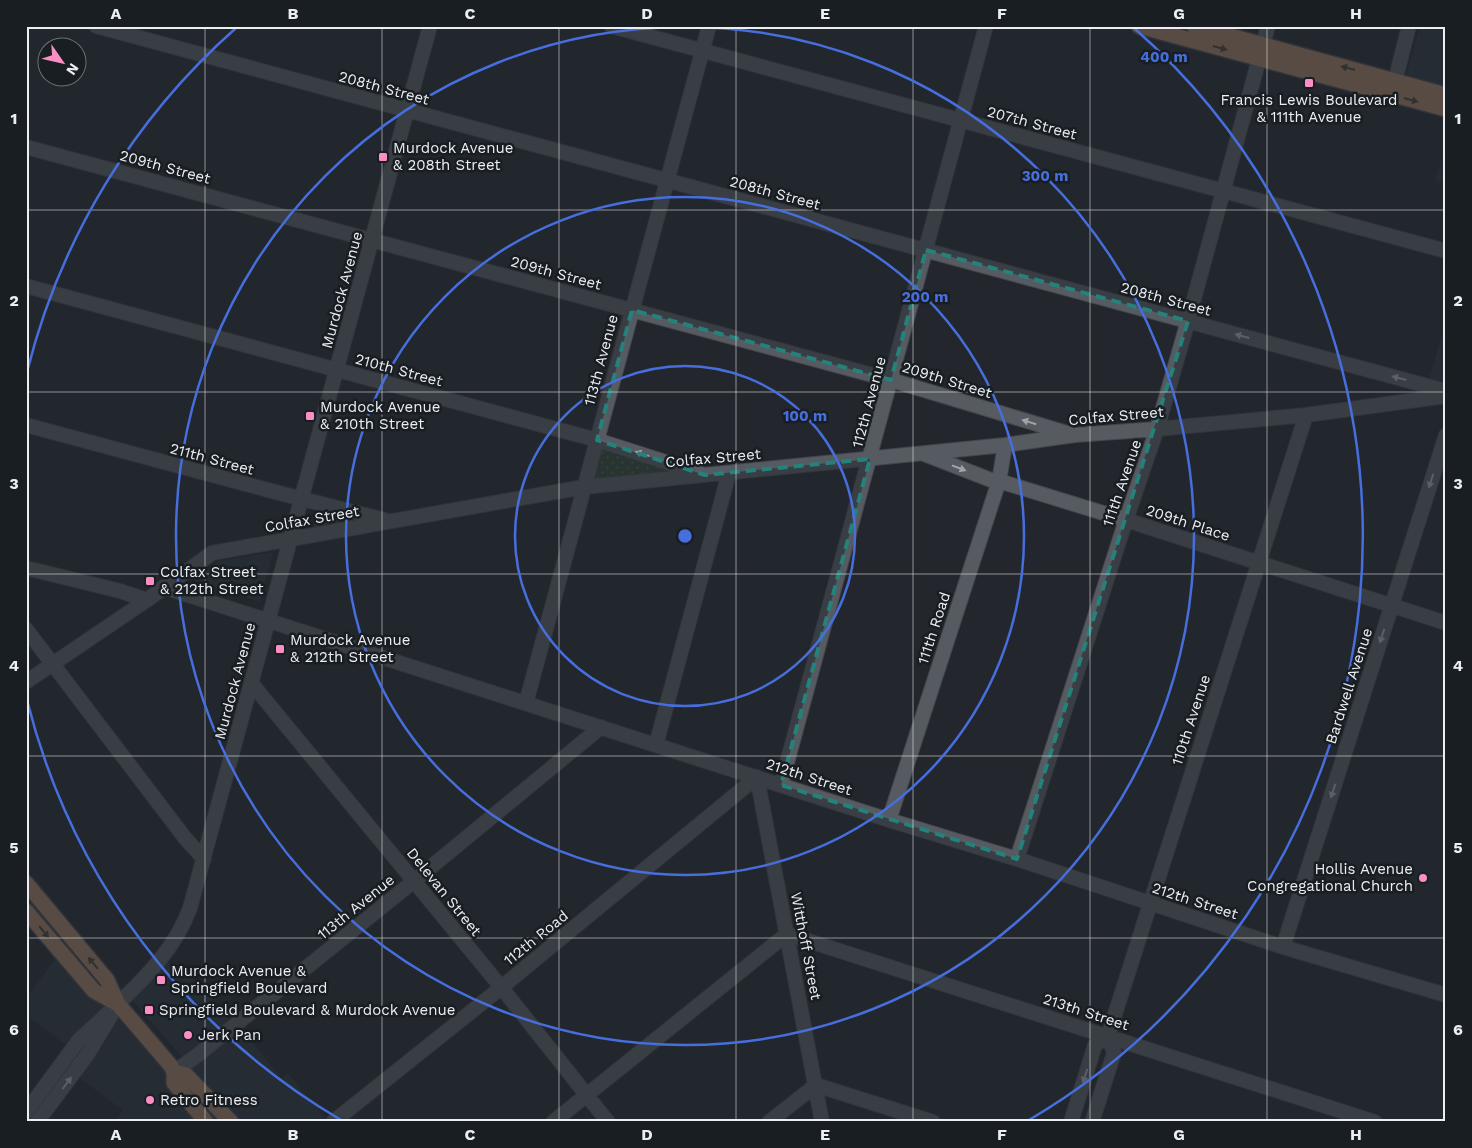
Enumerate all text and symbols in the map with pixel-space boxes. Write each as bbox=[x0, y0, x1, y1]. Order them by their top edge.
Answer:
text: A bbox=[111, 4, 122, 23]
text: B bbox=[288, 4, 299, 23]
text: C bbox=[465, 4, 476, 23]
text: D bbox=[641, 4, 653, 23]
text: E bbox=[820, 4, 830, 23]
text: F bbox=[997, 4, 1007, 23]
text: G bbox=[1173, 4, 1185, 23]
text: H bbox=[1350, 4, 1362, 23]
north arrow bbox=[38, 38, 88, 88]
one-way arrow bbox=[1213, 45, 1228, 53]
text: 400 m bbox=[1140, 48, 1188, 66]
text: N bbox=[63, 60, 82, 78]
one-way arrow bbox=[1341, 64, 1356, 72]
street label: 208th Street bbox=[337, 67, 432, 109]
marker: Francis Lewis Boulevard & 111th Avenue bbox=[1303, 77, 1315, 89]
place label: Francis Lewis Boulevard & 111th Avenue bbox=[1221, 91, 1397, 126]
one-way arrow bbox=[1404, 96, 1419, 104]
street label: 207th Street bbox=[985, 102, 1079, 144]
text: 1 bbox=[11, 109, 17, 128]
text: 1 bbox=[1455, 109, 1461, 128]
place label: Murdock Avenue & 208th Street bbox=[393, 139, 513, 174]
street label: 209th Street bbox=[118, 146, 213, 188]
marker: Murdock Avenue & 208th Street bbox=[377, 151, 389, 163]
text: 300 m bbox=[1022, 167, 1068, 185]
street label: 208th Street bbox=[728, 172, 823, 214]
street label: Murdock Avenue bbox=[318, 230, 366, 350]
street label: 209th Street bbox=[509, 252, 604, 294]
street label: 208th Street bbox=[1119, 278, 1214, 320]
text: 200 m bbox=[902, 288, 948, 306]
text: 2 bbox=[9, 291, 19, 310]
text: 2 bbox=[1453, 291, 1463, 310]
street label: 113th Avenue bbox=[580, 312, 622, 408]
one-way arrow bbox=[1234, 332, 1249, 340]
street label: 210th Street bbox=[353, 350, 445, 390]
street label: 112th Avenue bbox=[848, 354, 890, 450]
street label: 209th Street bbox=[900, 358, 995, 402]
one-way arrow bbox=[1391, 374, 1406, 382]
place label: Murdock Avenue & 210th Street bbox=[320, 398, 440, 433]
street label: Colfax Street bbox=[1068, 403, 1165, 429]
text: 100 m bbox=[783, 407, 827, 425]
marker: Murdock Avenue & 210th Street bbox=[304, 410, 316, 422]
one-way arrow bbox=[1021, 417, 1036, 425]
street label: 111th Avenue bbox=[1099, 437, 1145, 529]
street label: 211th Street bbox=[168, 439, 257, 479]
street label: Colfax Street bbox=[665, 445, 762, 471]
one-way arrow bbox=[634, 450, 649, 458]
one-way arrow bbox=[952, 464, 967, 472]
text: 3 bbox=[9, 474, 19, 493]
one-way arrow bbox=[1427, 474, 1434, 489]
text: 3 bbox=[1453, 474, 1463, 493]
street label: 209th Place bbox=[1144, 501, 1232, 545]
street label: Colfax Street bbox=[263, 502, 361, 536]
centre of rings bbox=[676, 527, 694, 545]
place label: Colfax Street & 212th Street bbox=[160, 563, 264, 598]
marker: Colfax Street & 212th Street bbox=[144, 575, 156, 587]
street label: 111th Road bbox=[914, 590, 954, 666]
street label: Murdock Avenue bbox=[211, 621, 259, 741]
street label: Bardwell Avenue bbox=[1322, 626, 1376, 746]
one-way arrow bbox=[1378, 629, 1385, 644]
place label: Murdock Avenue & 212th Street bbox=[290, 631, 410, 666]
marker: Murdock Avenue & 212th Street bbox=[274, 643, 286, 655]
text: 4 bbox=[9, 656, 19, 675]
text: 4 bbox=[1453, 656, 1463, 675]
street label: 110th Avenue bbox=[1168, 672, 1214, 768]
street label: 212th Street bbox=[764, 755, 855, 800]
one-way arrow bbox=[1328, 784, 1336, 799]
text: 5 bbox=[9, 838, 19, 857]
text: 5 bbox=[1453, 838, 1463, 857]
street label: Delevan Street bbox=[403, 844, 485, 940]
place label: Hollis Avenue Congregational Church bbox=[1247, 860, 1413, 895]
street label: 113th Avenue bbox=[314, 871, 398, 943]
marker: Hollis Avenue Congregational Church bbox=[1417, 872, 1429, 884]
street label: 212th Street bbox=[1150, 879, 1241, 924]
street label: Witthoff Street bbox=[787, 890, 825, 1002]
street label: 112th Road bbox=[500, 907, 572, 969]
one-way arrow bbox=[38, 926, 49, 938]
one-way arrow bbox=[87, 956, 98, 969]
place label: Murdock Avenue & Springfield Boulevard bbox=[171, 962, 327, 997]
marker: Murdock Avenue & Springfield Boulevard bbox=[155, 974, 167, 986]
street label: 213th Street bbox=[1041, 990, 1132, 1035]
place label: Springfield Boulevard & Murdock Avenue bbox=[159, 1001, 455, 1019]
marker: Springfield Boulevard & Murdock Avenue bbox=[143, 1004, 155, 1016]
text: 6 bbox=[9, 1020, 19, 1039]
text: 6 bbox=[1453, 1020, 1463, 1039]
place label: Jerk Pan bbox=[198, 1026, 261, 1044]
marker: Jerk Pan bbox=[182, 1029, 194, 1041]
one-way arrow bbox=[1081, 1069, 1089, 1084]
one-way arrow bbox=[61, 1077, 72, 1090]
place label: Retro Fitness bbox=[160, 1091, 258, 1109]
marker: Retro Fitness bbox=[144, 1094, 156, 1106]
text: A bbox=[111, 1125, 122, 1144]
text: B bbox=[288, 1125, 299, 1144]
text: C bbox=[465, 1125, 476, 1144]
text: D bbox=[641, 1125, 653, 1144]
text: E bbox=[820, 1125, 830, 1144]
text: F bbox=[997, 1125, 1007, 1144]
text: G bbox=[1173, 1125, 1185, 1144]
text: H bbox=[1350, 1125, 1362, 1144]

